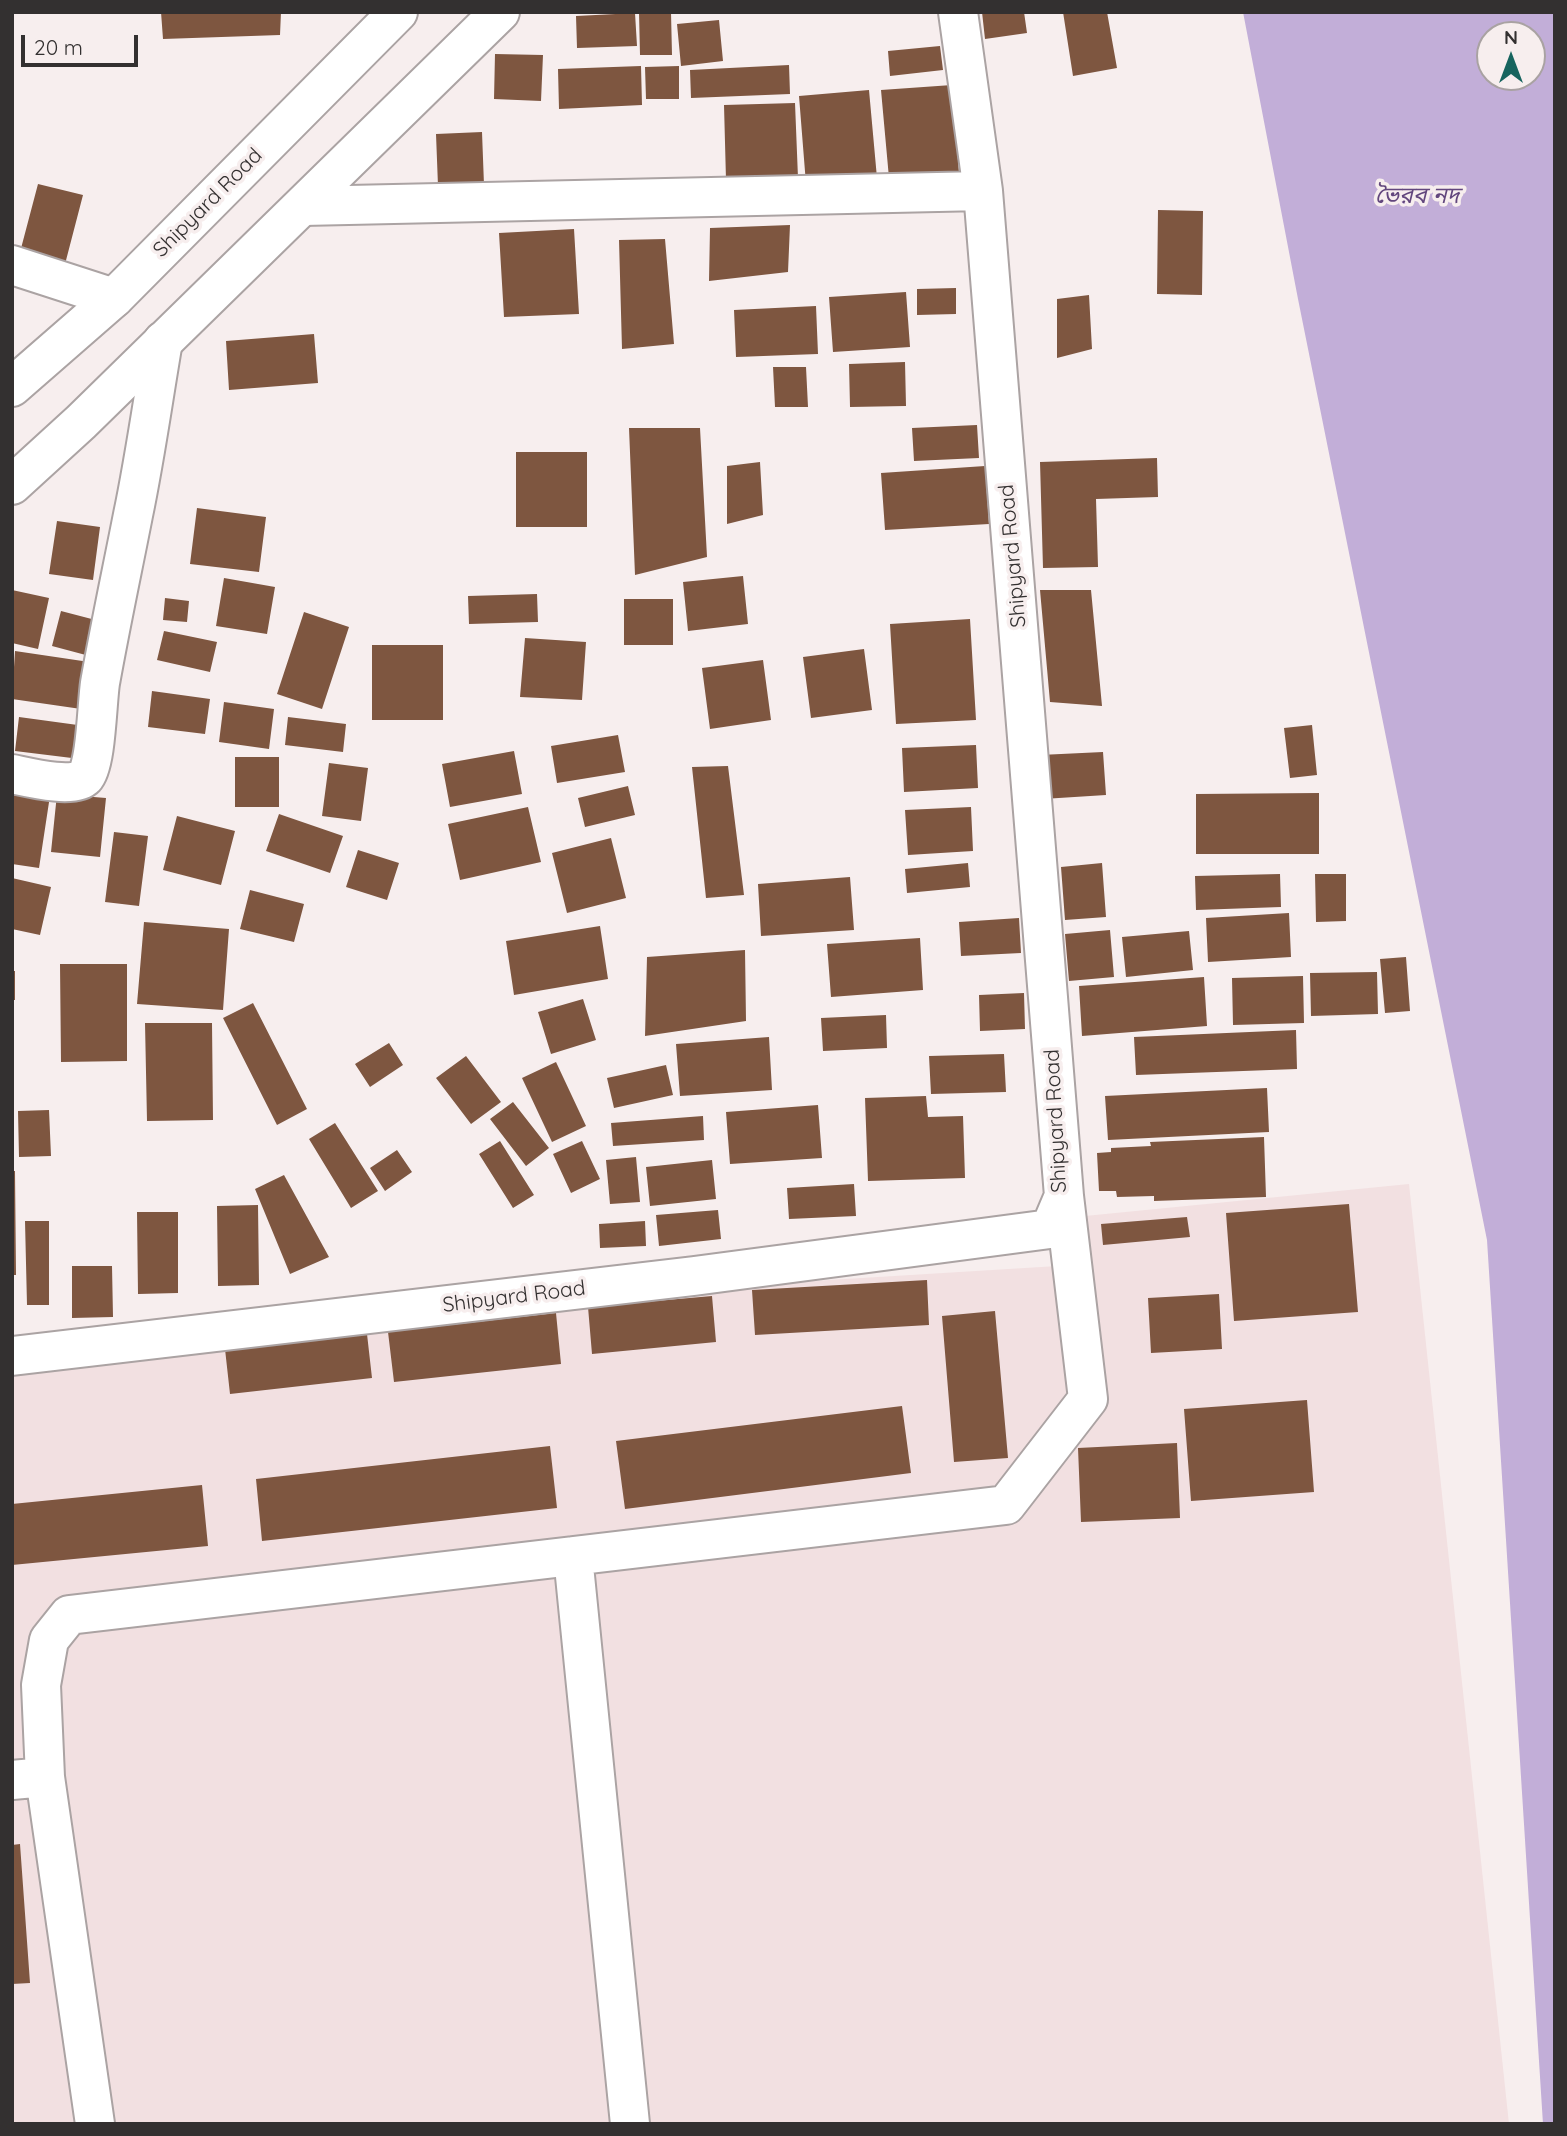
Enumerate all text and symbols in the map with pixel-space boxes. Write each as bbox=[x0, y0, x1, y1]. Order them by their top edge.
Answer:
scale bar bbox=[24, 21, 142, 65]
north arrow bbox=[1476, 21, 1546, 91]
text: N bbox=[1504, 25, 1518, 49]
text: 20 m bbox=[34, 34, 83, 60]
street label: Shipyard Road bbox=[148, 143, 268, 263]
water label: ভৈরব নদ bbox=[1375, 182, 1459, 210]
street label: Shipyard Road bbox=[994, 483, 1032, 629]
street label: Shipyard Road bbox=[1040, 1049, 1072, 1193]
street label: Shipyard Road bbox=[441, 1276, 587, 1318]

